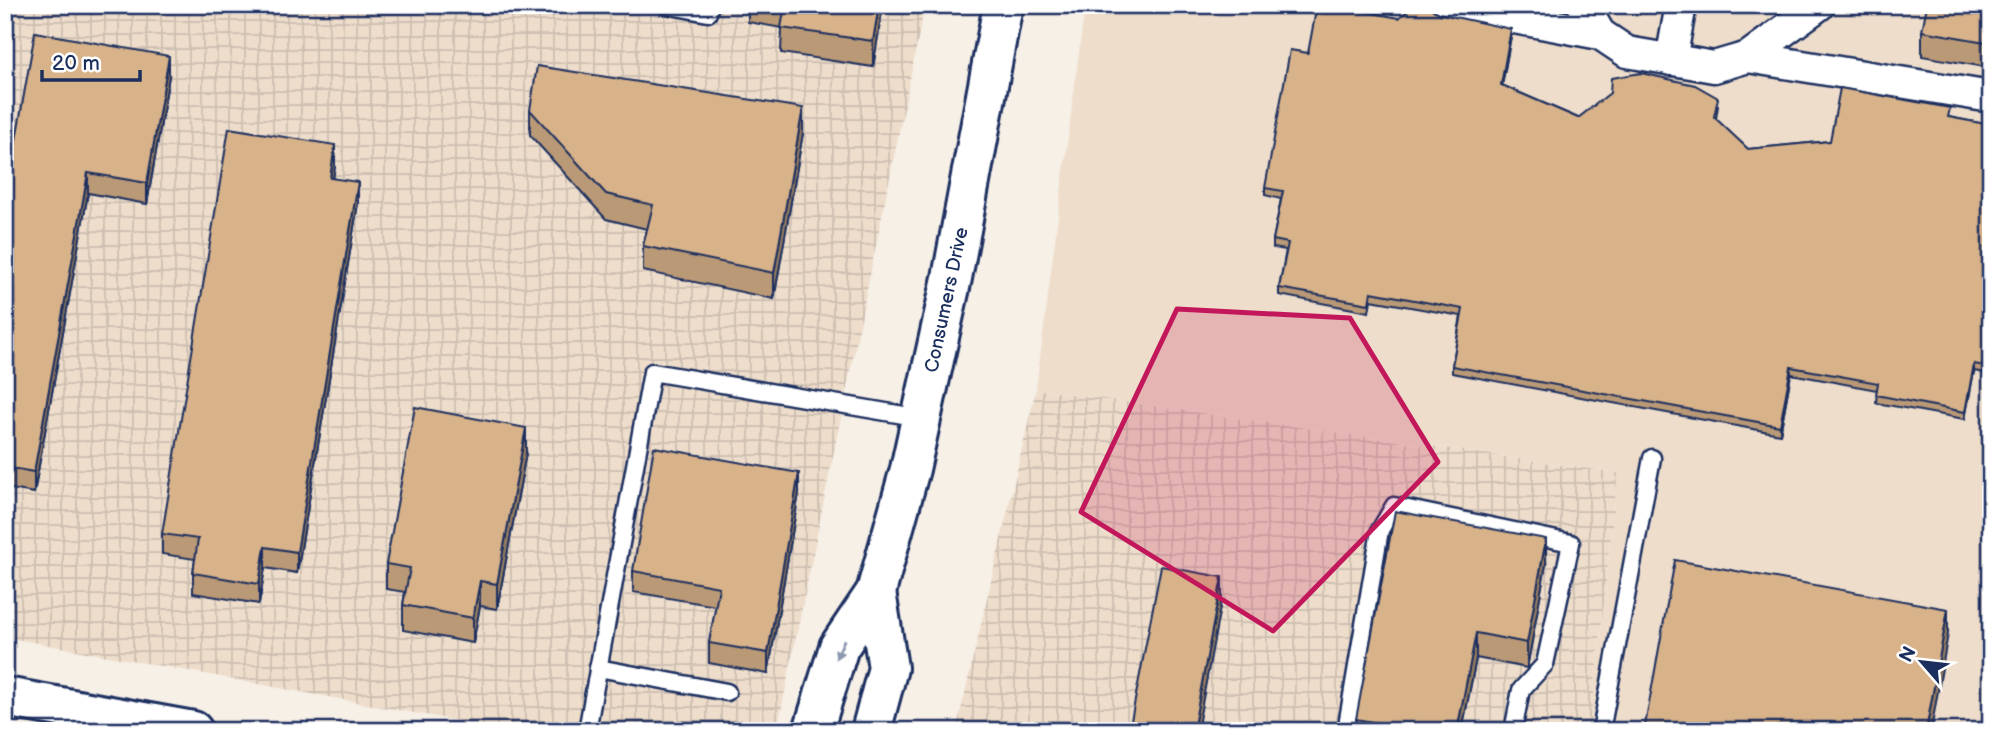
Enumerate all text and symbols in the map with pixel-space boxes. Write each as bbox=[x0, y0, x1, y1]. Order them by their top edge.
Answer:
scale bar bbox=[42, 38, 140, 82]
text: 20 m bbox=[52, 51, 100, 76]
street label: Consumers Drive bbox=[920, 225, 974, 375]
north arrow bbox=[1888, 628, 1958, 698]
one-way arrow bbox=[834, 639, 846, 659]
text: N bbox=[1895, 643, 1922, 666]

